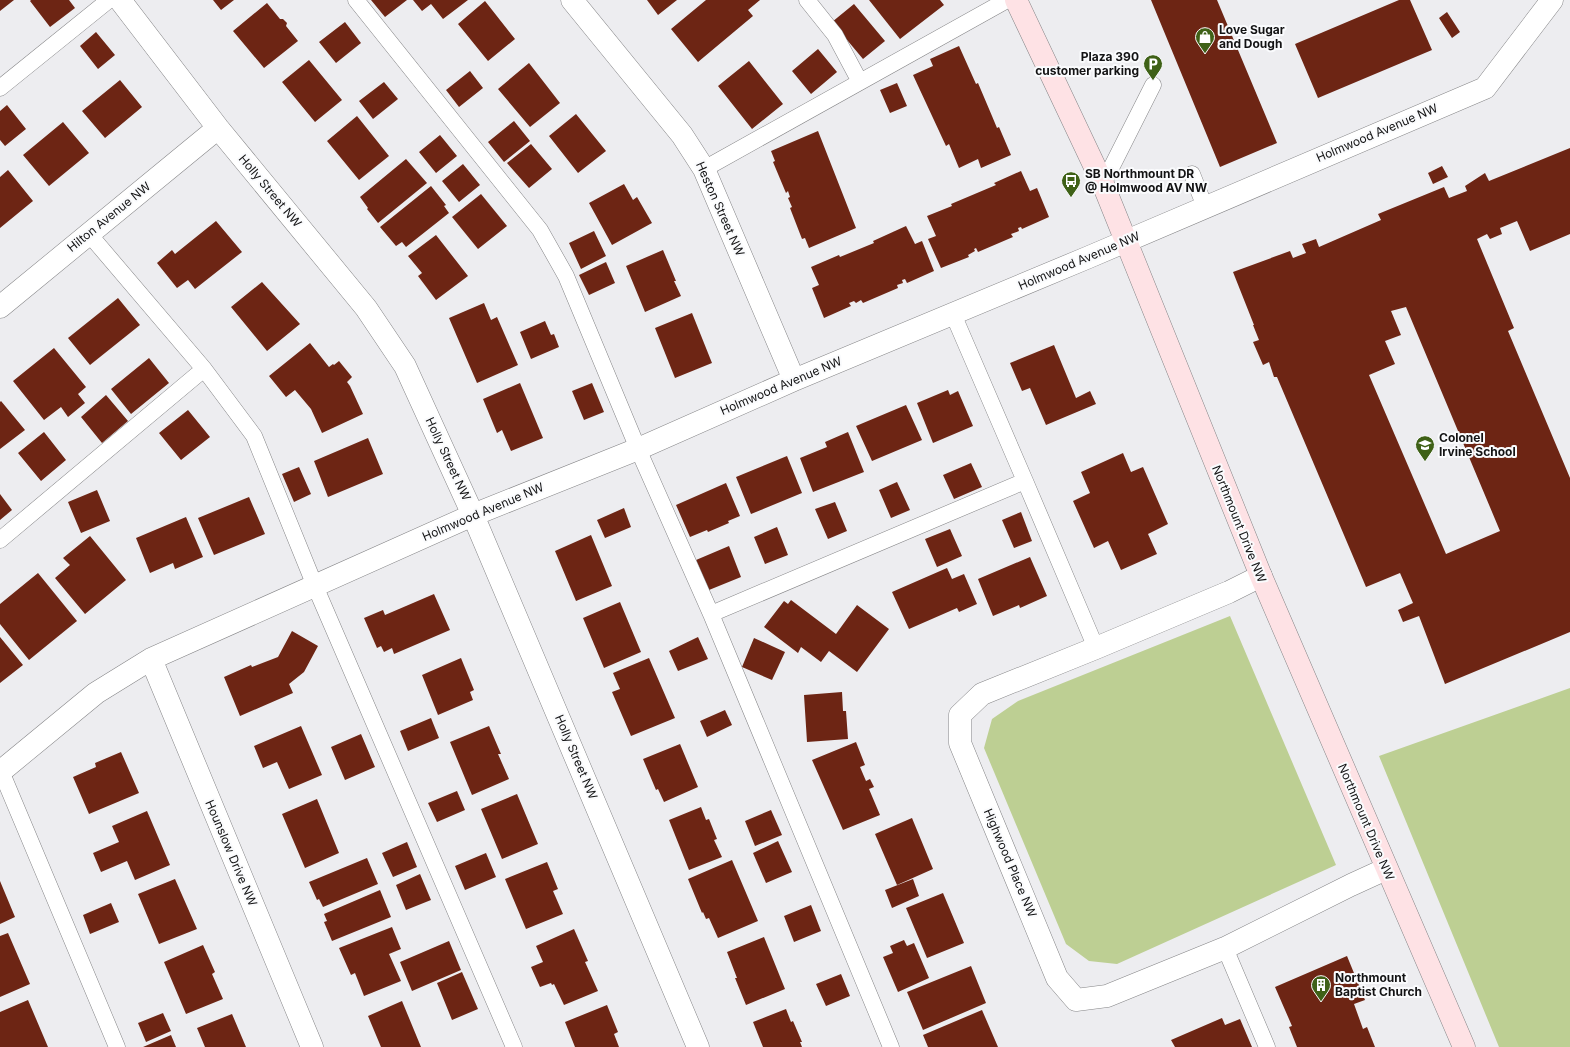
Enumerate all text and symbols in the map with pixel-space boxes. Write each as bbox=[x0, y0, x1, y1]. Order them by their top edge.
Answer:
place label: Love Sugar and Dough bbox=[1219, 22, 1285, 51]
shop icon: Love Sugar and Dough bbox=[1194, 26, 1216, 54]
place label: Plaza 390 customer parking bbox=[1035, 49, 1139, 78]
parking icon: Plaza 390 customer parking bbox=[1142, 53, 1164, 81]
street label: Holmwood Avenue NW bbox=[1314, 100, 1440, 165]
street label: Holly Street NW bbox=[236, 151, 305, 230]
street label: Heston Street NW bbox=[693, 159, 748, 259]
place label: SB Northmount DR @ Holmwood AV NW bbox=[1085, 166, 1208, 195]
bus stop icon: SB Northmount DR @ Holmwood AV NW bbox=[1060, 170, 1082, 198]
street label: Hilton Avenue NW bbox=[64, 178, 153, 255]
street label: Holmwood Avenue NW bbox=[1016, 228, 1142, 293]
street label: Holmwood Avenue NW bbox=[718, 353, 844, 418]
street label: Holly Street NW bbox=[423, 415, 474, 503]
place label: Colonel Irvine School bbox=[1439, 430, 1516, 459]
school or university icon: Colonel Irvine School bbox=[1414, 434, 1436, 462]
street label: Northmount Drive NW bbox=[1209, 463, 1270, 585]
street label: Holmwood Avenue NW bbox=[420, 479, 546, 544]
street label: Holly Street NW bbox=[552, 712, 601, 801]
street label: Northmount Drive NW bbox=[1335, 761, 1398, 883]
street label: Hounslow Drive NW bbox=[202, 798, 261, 908]
street label: Highwood Place NW bbox=[981, 806, 1040, 919]
place label: Northmount Baptist Church bbox=[1335, 970, 1422, 999]
building icon: Northmount Baptist Church bbox=[1310, 974, 1332, 1002]

